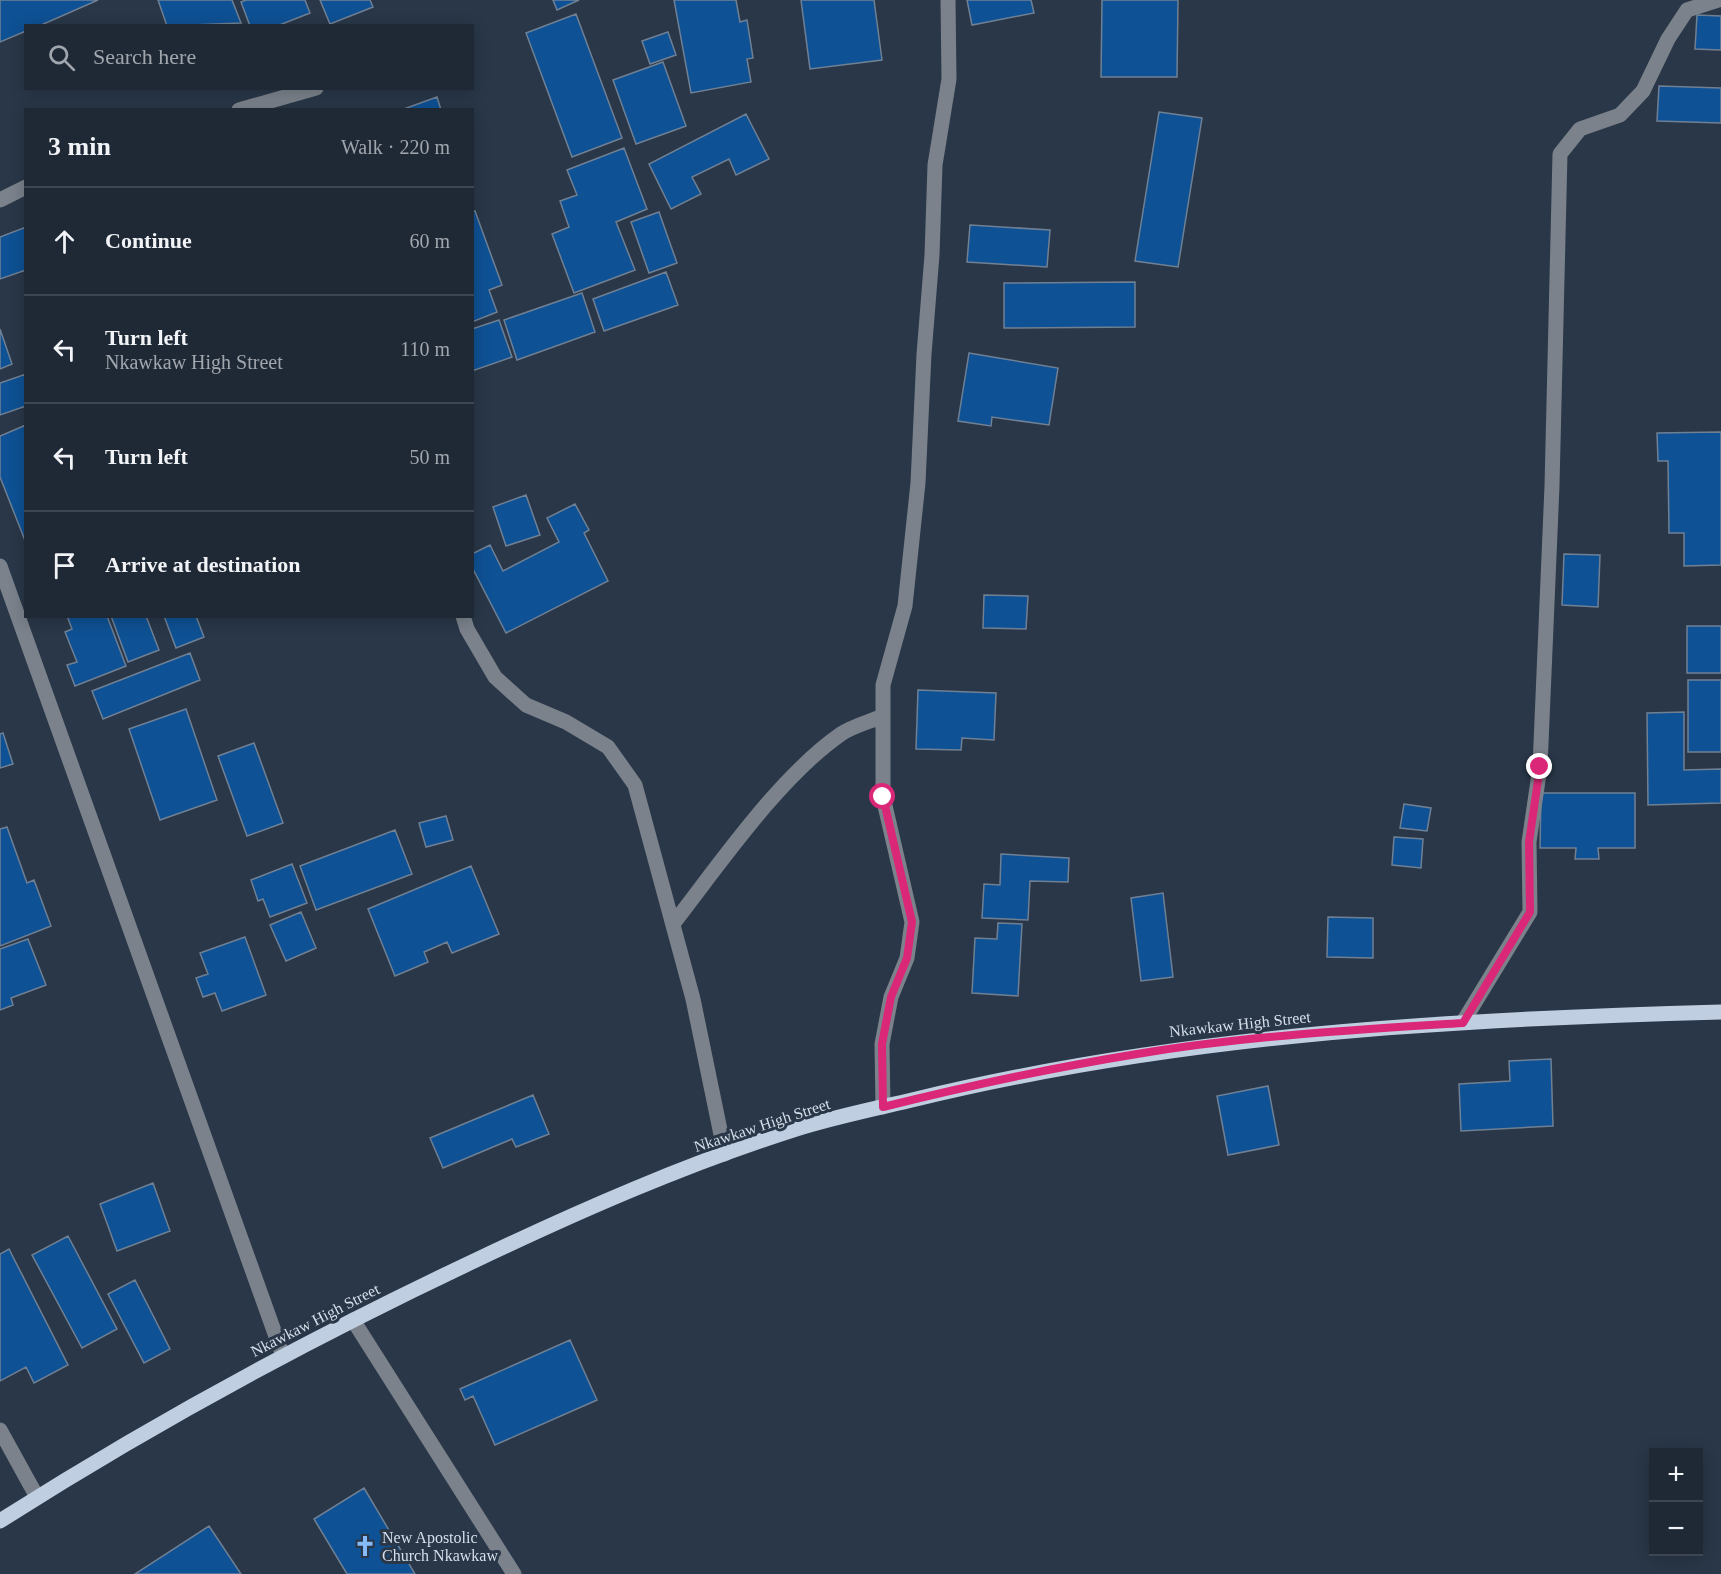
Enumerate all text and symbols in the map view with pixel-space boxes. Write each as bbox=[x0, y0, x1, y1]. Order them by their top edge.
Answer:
search box bbox=[24, 24, 474, 90]
icon: search bbox=[45, 41, 78, 74]
text: Search here bbox=[93, 44, 196, 69]
text: 3 min bbox=[48, 132, 111, 161]
text: Walk · 220 m bbox=[341, 136, 450, 158]
icon: ahead bbox=[48, 225, 81, 258]
text: Continue bbox=[105, 228, 192, 253]
text: 60 m bbox=[409, 230, 450, 252]
text: Turn left bbox=[105, 325, 188, 350]
icon: left bbox=[48, 333, 81, 366]
text: 110 m bbox=[400, 338, 450, 360]
text: Nkawkaw High Street bbox=[105, 351, 283, 373]
icon: left bbox=[48, 441, 81, 474]
text: Turn left bbox=[105, 444, 188, 469]
text: 50 m bbox=[409, 446, 450, 468]
icon: arrive bbox=[48, 549, 81, 582]
text: Arrive at destination bbox=[105, 552, 301, 577]
route end bbox=[1526, 753, 1552, 779]
route start bbox=[869, 783, 895, 809]
street label: Nkawkaw High Street bbox=[1168, 1008, 1312, 1041]
street label: Nkawkaw High Street bbox=[692, 1095, 833, 1156]
street label: Nkawkaw High Street bbox=[248, 1280, 383, 1361]
map controls bbox=[1649, 1448, 1703, 1556]
button: + bbox=[1649, 1448, 1703, 1502]
button: − bbox=[1649, 1502, 1703, 1556]
place label: New Apostolic Church Nkawkaw bbox=[382, 1529, 498, 1564]
church icon: New Apostolic Church Nkawkaw bbox=[353, 1534, 377, 1558]

